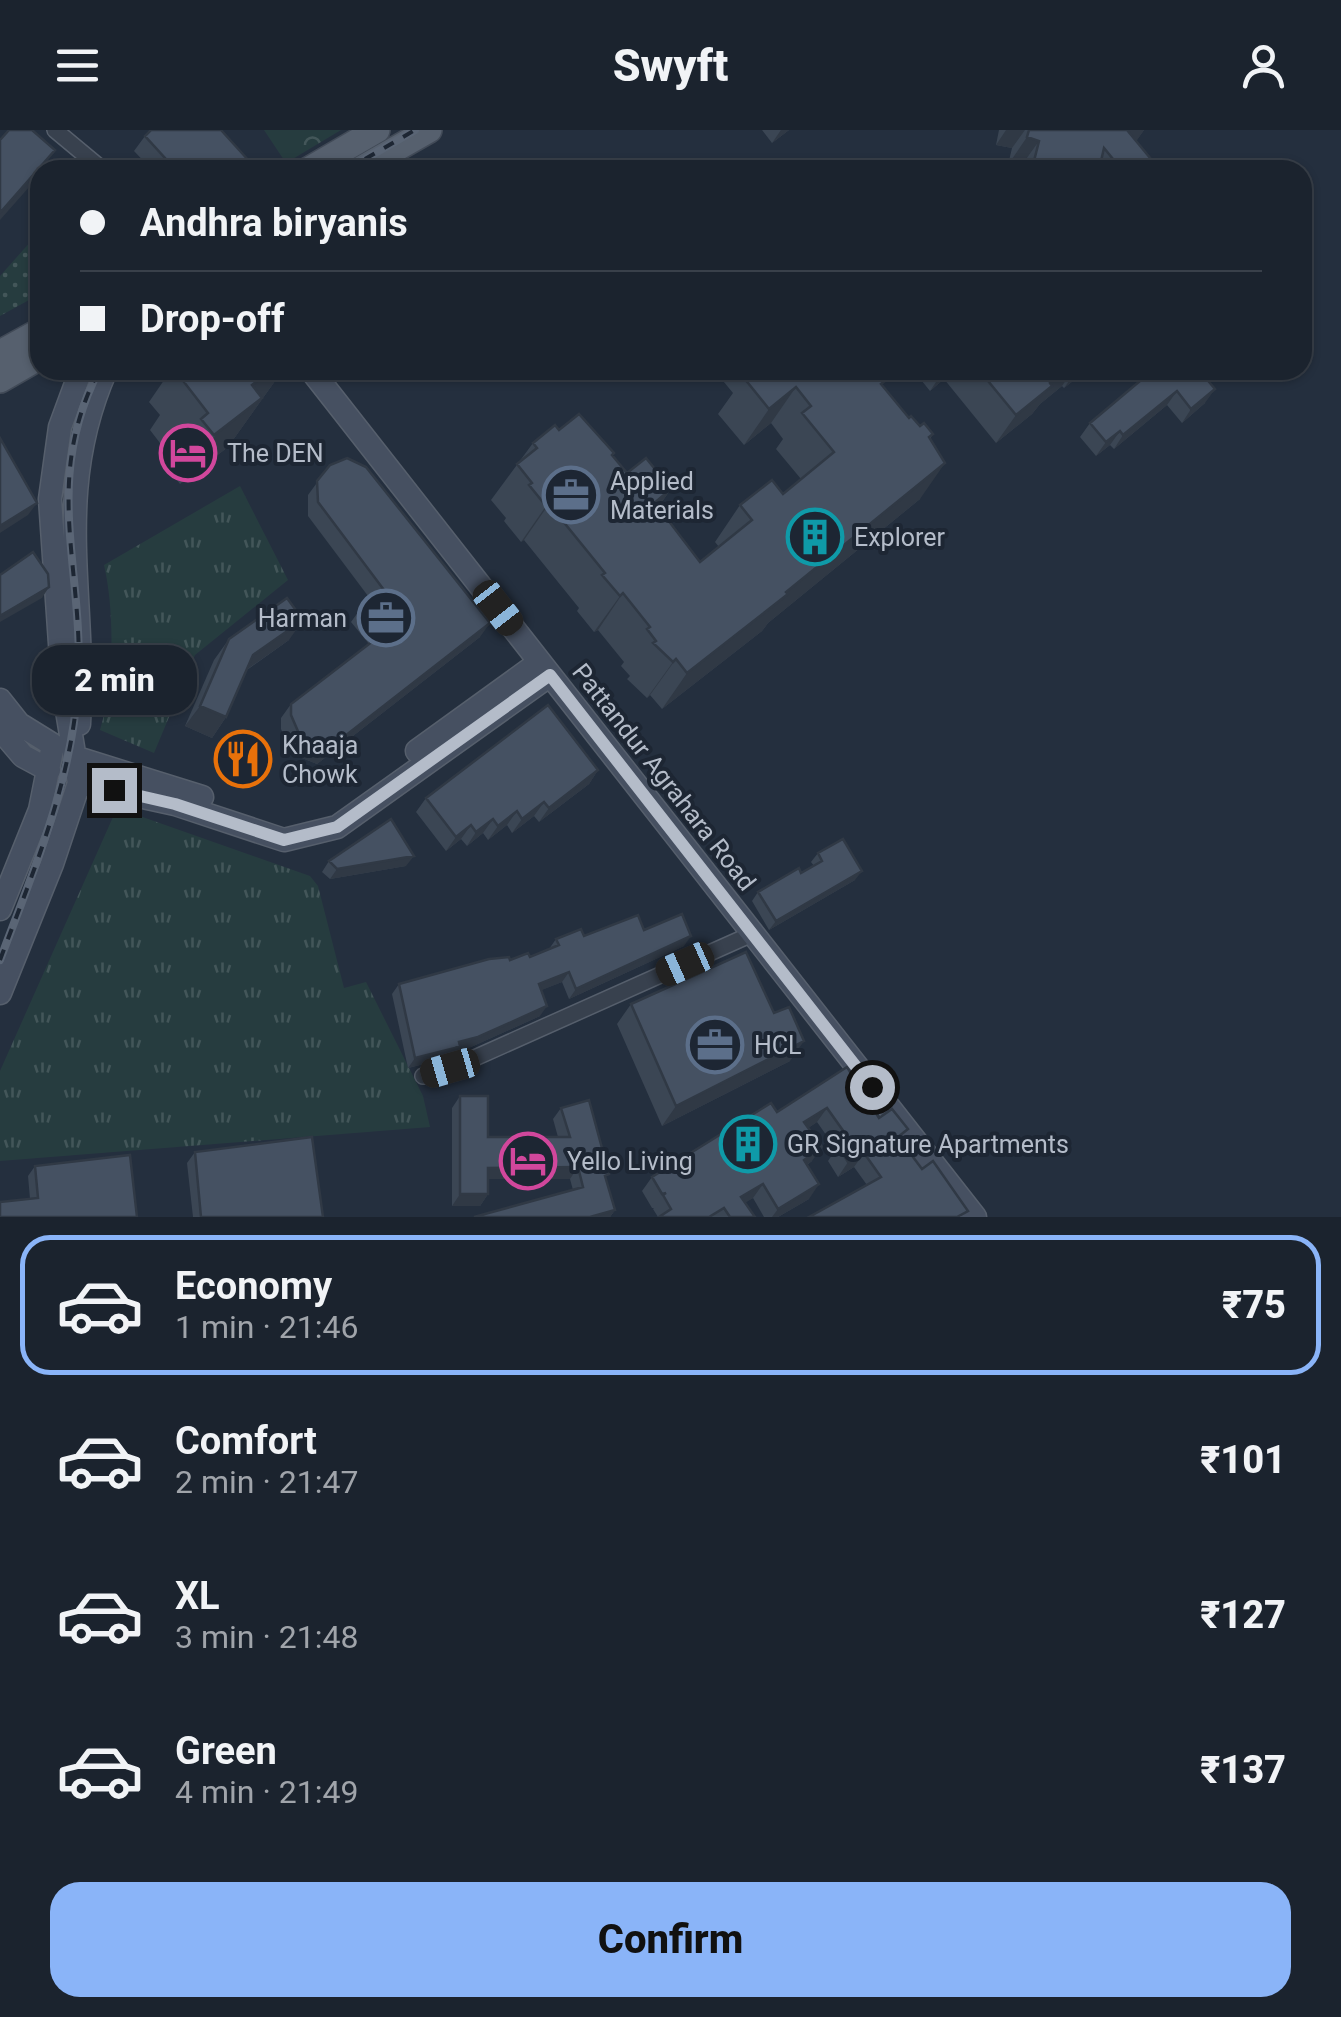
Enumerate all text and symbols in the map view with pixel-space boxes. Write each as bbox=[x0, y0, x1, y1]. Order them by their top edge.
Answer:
icon: menu bbox=[50, 38, 105, 93]
icon: person bbox=[1236, 38, 1291, 93]
text: Swyft bbox=[613, 39, 728, 92]
text: Andhra biryanis bbox=[140, 201, 408, 245]
text: Drop-off bbox=[140, 297, 285, 341]
hotel icon: The DEN bbox=[158, 423, 218, 483]
place label: The DEN bbox=[227, 439, 324, 468]
office icon: Applied Materials bbox=[541, 465, 601, 525]
place label: Applied Materials bbox=[610, 467, 714, 525]
building icon: Explorer bbox=[785, 507, 845, 567]
place label: Explorer bbox=[854, 523, 945, 552]
car bbox=[468, 575, 528, 641]
office icon: Harman bbox=[356, 588, 416, 648]
place label: Harman bbox=[258, 604, 347, 633]
callout: 2 min bbox=[32, 645, 196, 715]
street label: Pattandur Agrahara Road bbox=[566, 658, 762, 896]
text: 2 min bbox=[74, 661, 155, 699]
restaurant icon: Khaaja Chowk bbox=[213, 729, 273, 789]
place label: Khaaja Chowk bbox=[282, 731, 358, 789]
route end bbox=[92, 768, 137, 813]
car bbox=[651, 938, 719, 990]
office icon: HCL bbox=[685, 1015, 745, 1075]
place label: HCL bbox=[754, 1031, 802, 1060]
car bbox=[417, 1045, 483, 1091]
route start bbox=[850, 1065, 895, 1110]
building icon: GR Signature Apartments bbox=[718, 1114, 778, 1174]
place label: GR Signature Apartments bbox=[787, 1130, 1069, 1159]
hotel icon: Yello Living bbox=[498, 1131, 558, 1191]
place label: Yello Living bbox=[567, 1147, 693, 1176]
icon: car bbox=[55, 1260, 145, 1350]
text: Economy bbox=[175, 1264, 332, 1308]
text: ₹75 bbox=[1222, 1283, 1286, 1327]
text: 1 min · 21:46 bbox=[175, 1308, 358, 1346]
icon: car bbox=[55, 1415, 145, 1505]
text: Comfort bbox=[175, 1419, 317, 1463]
text: ₹101 bbox=[1200, 1438, 1286, 1482]
text: 2 min · 21:47 bbox=[175, 1463, 358, 1501]
icon: car bbox=[55, 1570, 145, 1660]
text: XL bbox=[175, 1574, 220, 1618]
text: ₹127 bbox=[1200, 1593, 1286, 1637]
text: 3 min · 21:48 bbox=[175, 1618, 358, 1656]
icon: car bbox=[55, 1725, 145, 1815]
text: Green bbox=[175, 1729, 277, 1773]
text: ₹137 bbox=[1200, 1748, 1286, 1792]
text: 4 min · 21:49 bbox=[175, 1773, 358, 1811]
button: Confirm bbox=[50, 1882, 1291, 1997]

